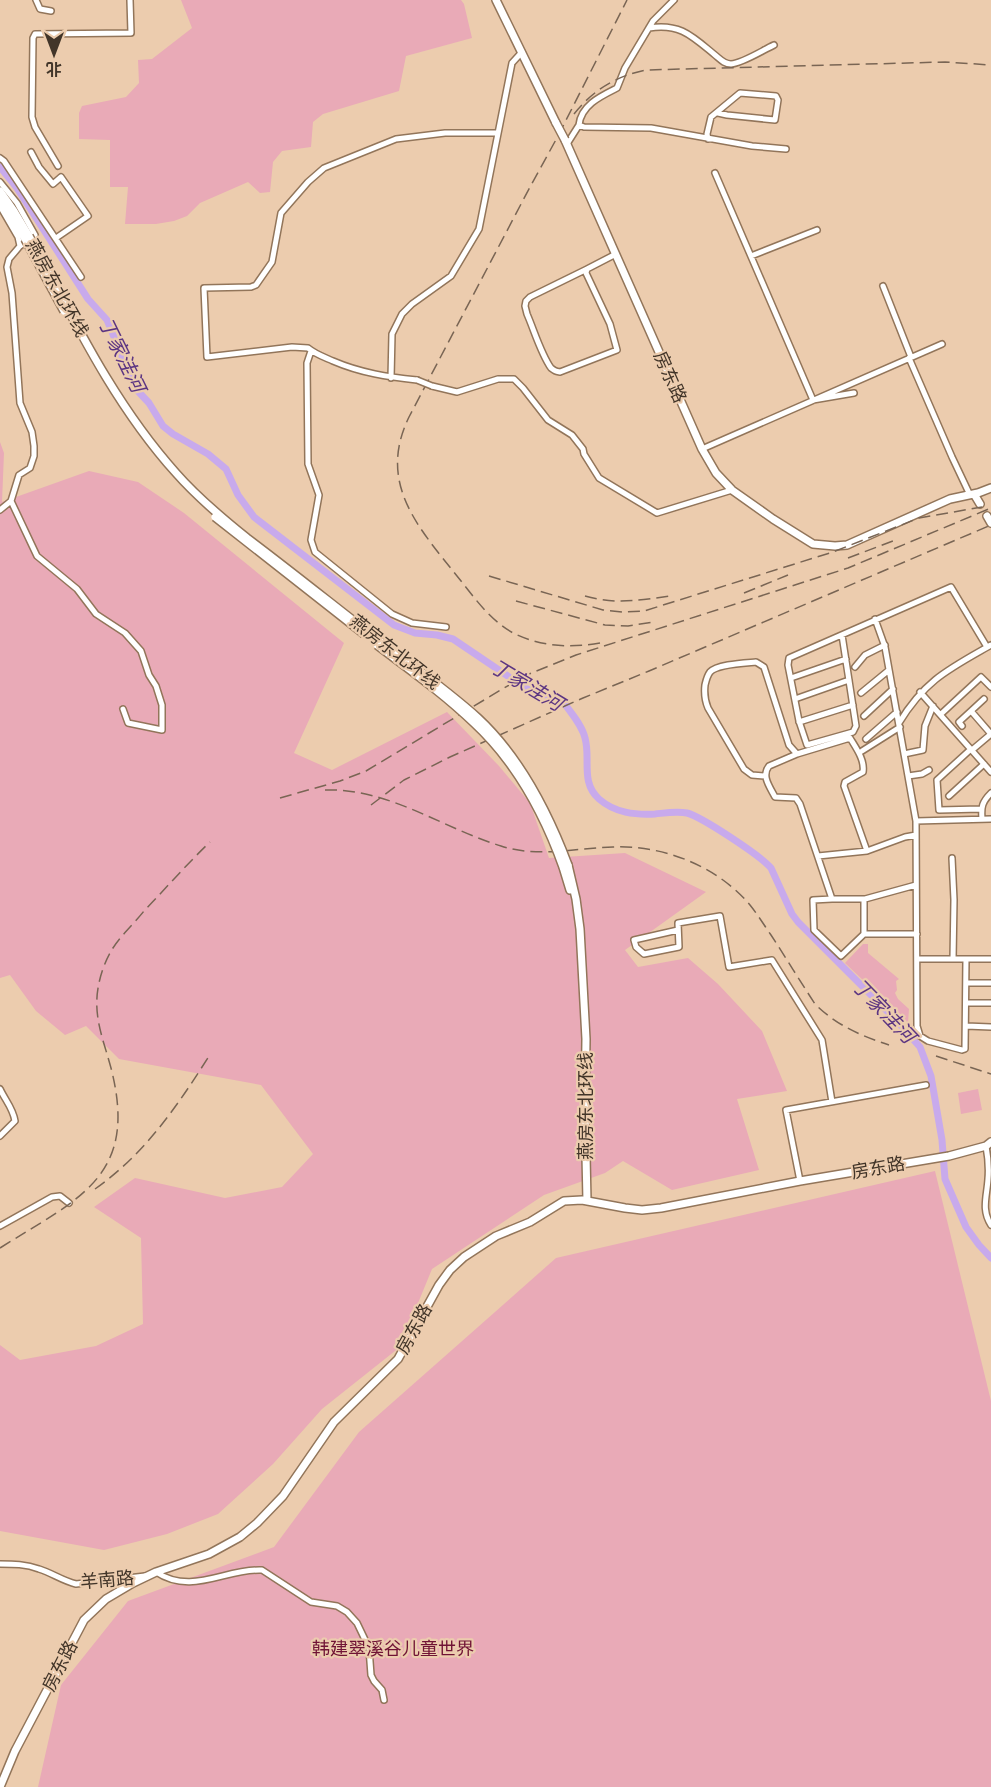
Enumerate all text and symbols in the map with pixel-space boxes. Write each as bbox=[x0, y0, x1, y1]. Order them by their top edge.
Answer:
north arrow bbox=[24, 24, 84, 84]
text: 北 bbox=[46, 59, 62, 79]
street label: 燕房东北环线 bbox=[21, 235, 94, 341]
water label: 丁家洼河 bbox=[94, 313, 153, 400]
street label: 房东路 bbox=[649, 347, 692, 406]
street label: 燕房东北环线 bbox=[346, 609, 445, 694]
water label: 丁家洼河 bbox=[487, 653, 571, 718]
water label: 丁家洼河 bbox=[848, 973, 924, 1051]
street label: 燕房东北环线 bbox=[574, 1052, 597, 1160]
street label: 房东路 bbox=[849, 1151, 906, 1184]
street label: 房东路 bbox=[390, 1300, 437, 1358]
street label: 羊南路 bbox=[79, 1566, 135, 1593]
street label: 房东路 bbox=[37, 1636, 82, 1695]
park label: 韩建翠溪谷儿童世界 bbox=[312, 1637, 474, 1660]

